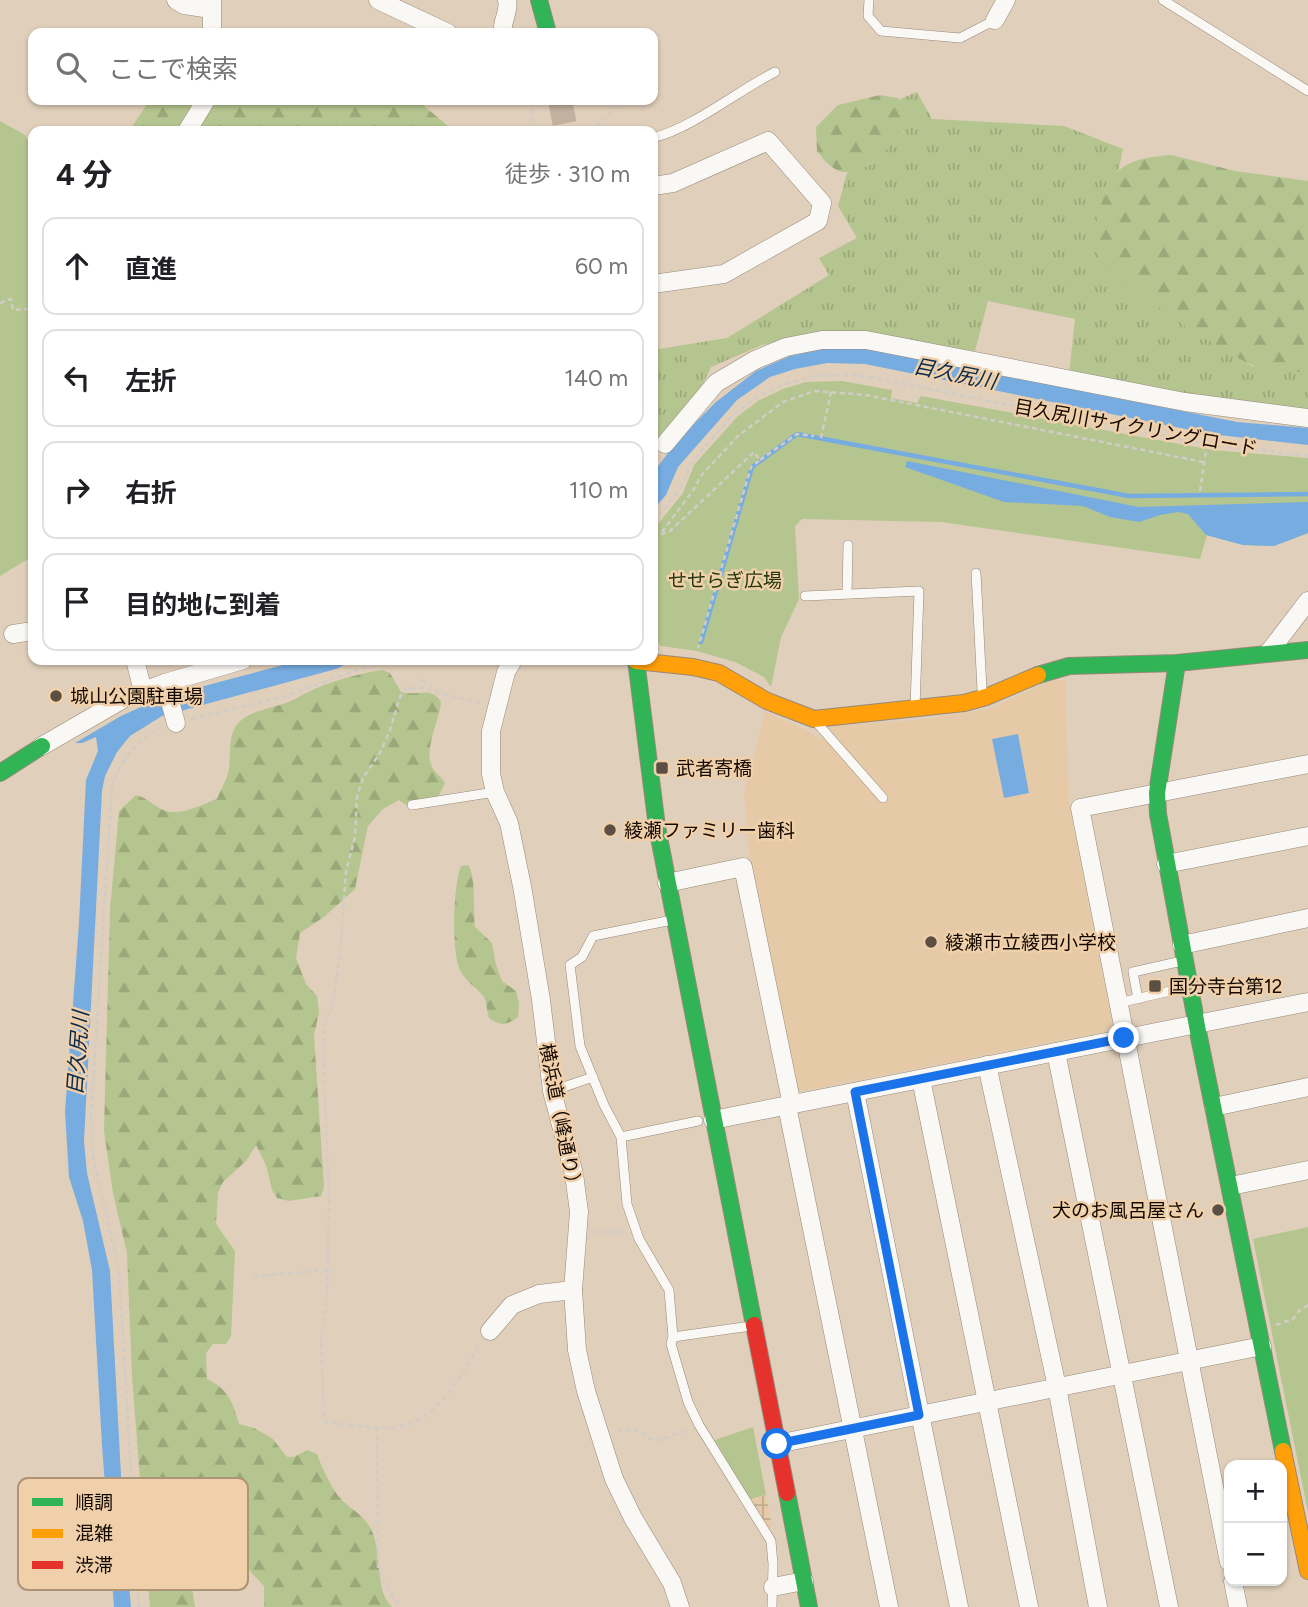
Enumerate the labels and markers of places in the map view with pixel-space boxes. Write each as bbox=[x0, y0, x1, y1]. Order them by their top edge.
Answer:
place label: 城山公園駐車場 bbox=[70, 685, 203, 708]
marker: 城山公園駐車場 bbox=[48, 688, 64, 704]
place label: 武者寄橋 bbox=[676, 757, 752, 780]
marker: 武者寄橋 bbox=[654, 760, 670, 776]
place label: 綾瀬ファミリー歯科 bbox=[624, 819, 795, 842]
marker: 綾瀬ファミリー歯科 bbox=[602, 822, 618, 838]
place label: 綾瀬市立綾西小学校 bbox=[945, 931, 1116, 954]
marker: 綾瀬市立綾西小学校 bbox=[923, 934, 939, 950]
place label: 国分寺台第12 bbox=[1169, 975, 1282, 998]
marker: 国分寺台第12 bbox=[1147, 978, 1163, 994]
place label: 犬のお風呂屋さん bbox=[1052, 1199, 1204, 1222]
marker: 犬のお風呂屋さん bbox=[1210, 1202, 1226, 1218]

